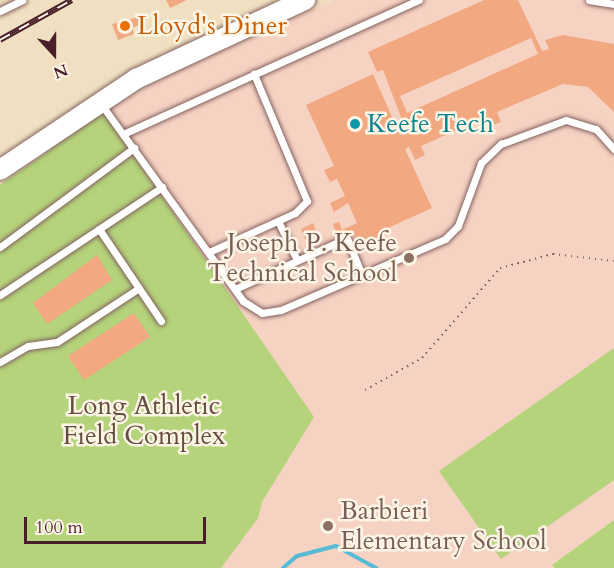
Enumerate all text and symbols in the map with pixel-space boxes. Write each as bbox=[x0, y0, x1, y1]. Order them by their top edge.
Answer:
place label: Lloyd's Diner bbox=[137, 10, 287, 42]
marker: Lloyd's Diner bbox=[118, 19, 132, 33]
north arrow bbox=[24, 24, 84, 84]
text: N bbox=[50, 58, 71, 84]
place label: Keefe Tech bbox=[367, 108, 494, 140]
marker: Keefe Tech bbox=[348, 117, 362, 131]
place label: Joseph P. Keefe Technical School bbox=[207, 227, 397, 288]
marker: Joseph P. Keefe Technical School bbox=[402, 251, 416, 265]
park label: Long Athletic Field Complex bbox=[63, 390, 225, 452]
place label: Barbieri Elementary School bbox=[340, 495, 547, 556]
scale bar bbox=[27, 505, 208, 543]
text: 100 m bbox=[35, 515, 83, 540]
marker: Barbieri Elementary School bbox=[321, 519, 335, 533]

